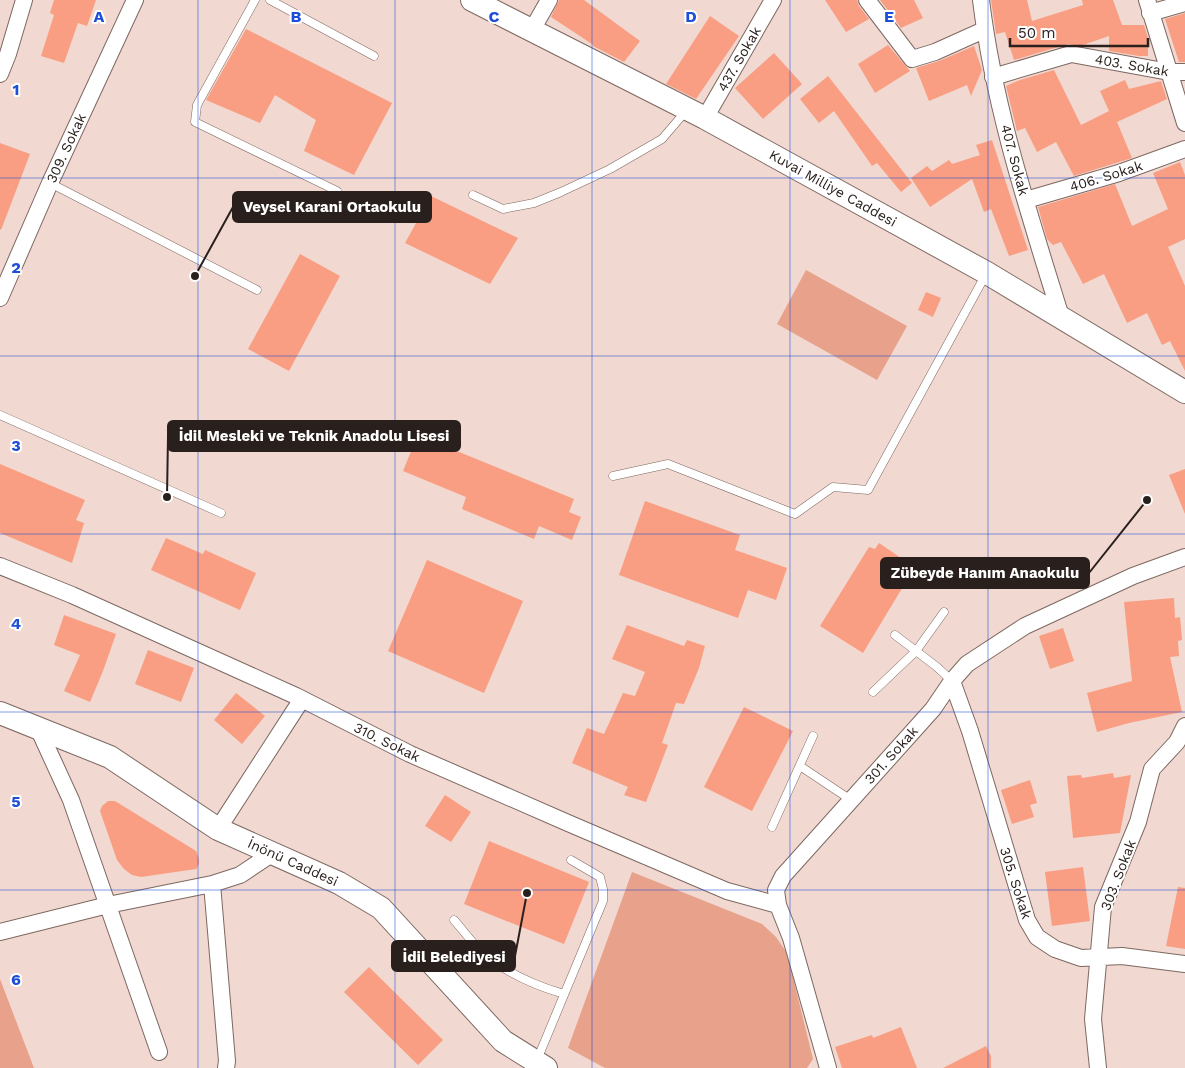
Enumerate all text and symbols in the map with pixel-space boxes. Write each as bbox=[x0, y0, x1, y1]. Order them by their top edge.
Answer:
text: A bbox=[94, 7, 105, 26]
text: B bbox=[291, 7, 302, 26]
text: C bbox=[489, 7, 500, 26]
text: D bbox=[685, 7, 697, 26]
text: E bbox=[884, 7, 894, 26]
scale bar bbox=[1010, 15, 1148, 47]
street label: 437. Sokak bbox=[714, 24, 764, 94]
text: 50 m bbox=[1018, 24, 1055, 42]
street label: 403. Sokak bbox=[1094, 51, 1170, 79]
text: 1 bbox=[13, 80, 19, 99]
street label: 309. Sokak bbox=[43, 111, 89, 185]
street label: 407. Sokak bbox=[998, 123, 1032, 197]
street label: Kuvai Milliye Caddesi bbox=[766, 146, 900, 230]
street label: 406. Sokak bbox=[1068, 157, 1144, 195]
callout: Veysel Karani Ortaokulu bbox=[233, 192, 431, 222]
text: Veysel Karani Ortaokulu bbox=[243, 198, 421, 216]
text: 2 bbox=[11, 258, 21, 277]
callout: İdil Mesleki ve Teknik Anadolu Lisesi bbox=[168, 421, 460, 451]
text: İdil Mesleki ve Teknik Anadolu Lisesi bbox=[179, 427, 449, 445]
text: 3 bbox=[11, 436, 21, 455]
callout: Zübeyde Hanım Anaokulu bbox=[881, 558, 1089, 588]
text: Zübeyde Hanım Anaokulu bbox=[891, 564, 1079, 582]
text: 4 bbox=[11, 614, 21, 633]
street label: 310. Sokak bbox=[351, 719, 423, 765]
street label: 301. Sokak bbox=[861, 723, 921, 787]
text: 5 bbox=[11, 792, 21, 811]
street label: İnönü Caddesi bbox=[245, 835, 341, 889]
street label: 303. Sokak bbox=[1097, 837, 1139, 913]
street label: 305. Sokak bbox=[997, 845, 1035, 921]
callout: İdil Belediyesi bbox=[392, 941, 515, 971]
text: İdil Belediyesi bbox=[402, 948, 506, 966]
text: 6 bbox=[11, 970, 21, 989]

